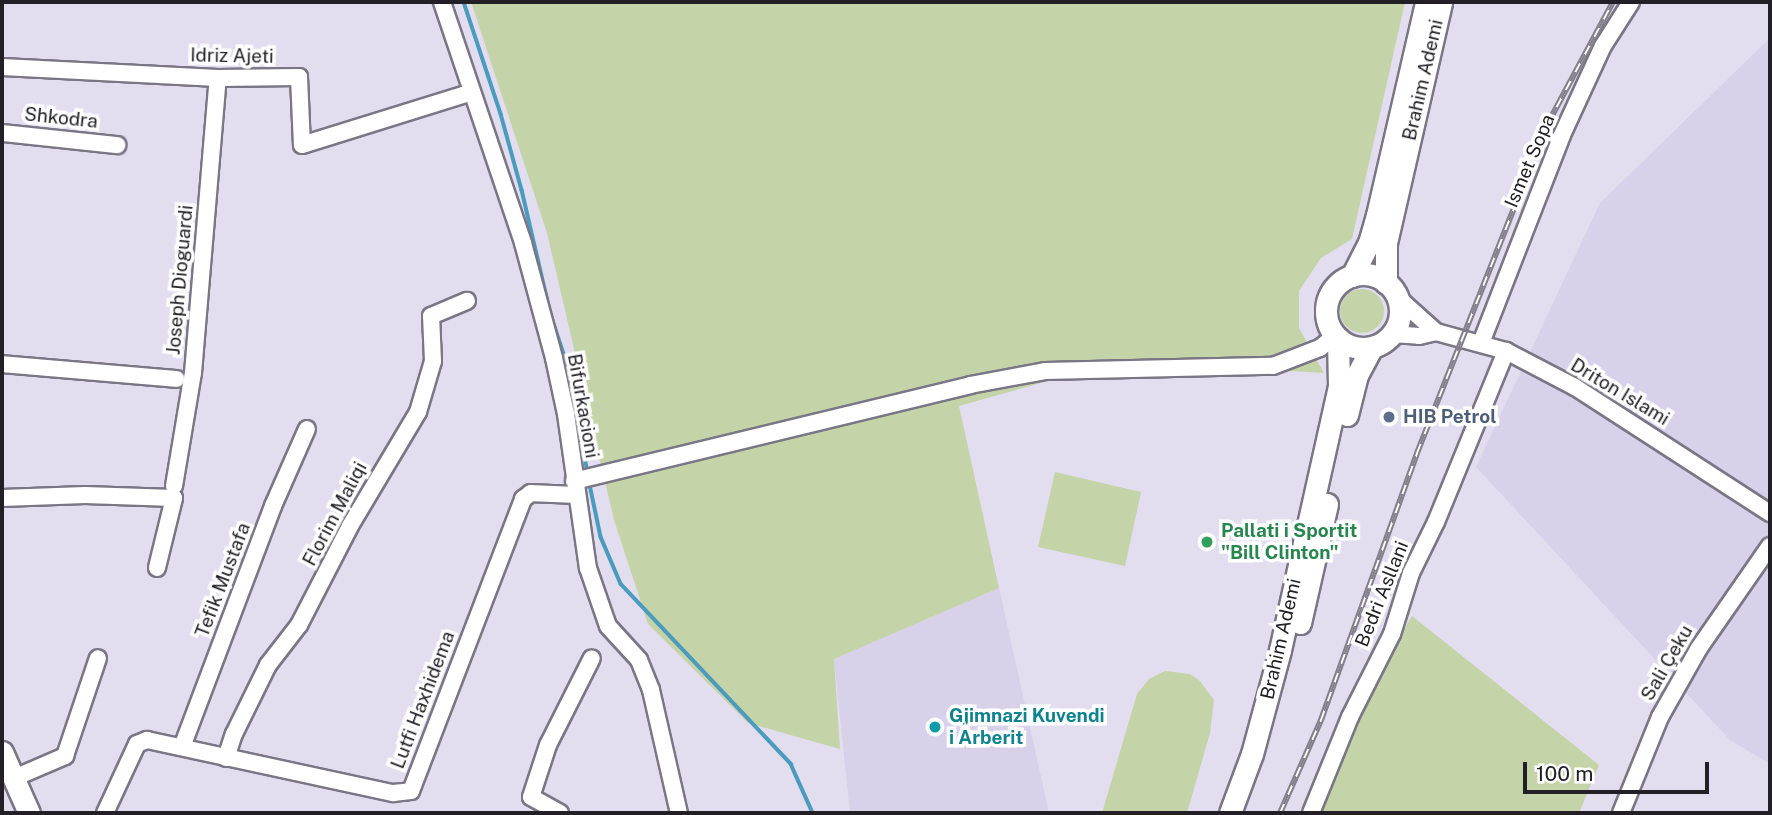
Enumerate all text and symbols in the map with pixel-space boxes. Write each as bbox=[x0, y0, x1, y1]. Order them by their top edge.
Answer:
street label: Brahim Ademi bbox=[1398, 17, 1448, 143]
street label: Idriz Ajeti bbox=[190, 44, 274, 68]
street label: Shkodra bbox=[23, 103, 99, 133]
street label: Ismet Sopa bbox=[1500, 111, 1560, 211]
street label: Joseph Dioguardi bbox=[162, 204, 198, 356]
street label: Bifurkacioni bbox=[563, 352, 603, 460]
street label: Driton Islami bbox=[1567, 354, 1673, 430]
place label: HIB Petrol bbox=[1403, 406, 1496, 428]
marker: HIB Petrol bbox=[1381, 409, 1397, 425]
street label: Florim Maliqi bbox=[298, 458, 372, 570]
street label: Tefik Mustafa bbox=[191, 520, 255, 640]
place label: Pallati i Sportit "Bill Clinton" bbox=[1221, 520, 1357, 564]
marker: Pallati i Sportit "Bill Clinton" bbox=[1199, 534, 1215, 550]
street label: Bedri Asllani bbox=[1350, 538, 1414, 650]
street label: Brahim Ademi bbox=[1256, 576, 1306, 702]
street label: Sali Çeku bbox=[1636, 621, 1698, 705]
street label: Lutfi Haxhidema bbox=[386, 628, 460, 772]
place label: Gjimnazi Kuvendi i Arberit bbox=[949, 705, 1105, 749]
marker: Gjimnazi Kuvendi i Arberit bbox=[927, 719, 943, 735]
scale bar bbox=[1527, 748, 1712, 792]
text: 100 m bbox=[1536, 761, 1593, 786]

